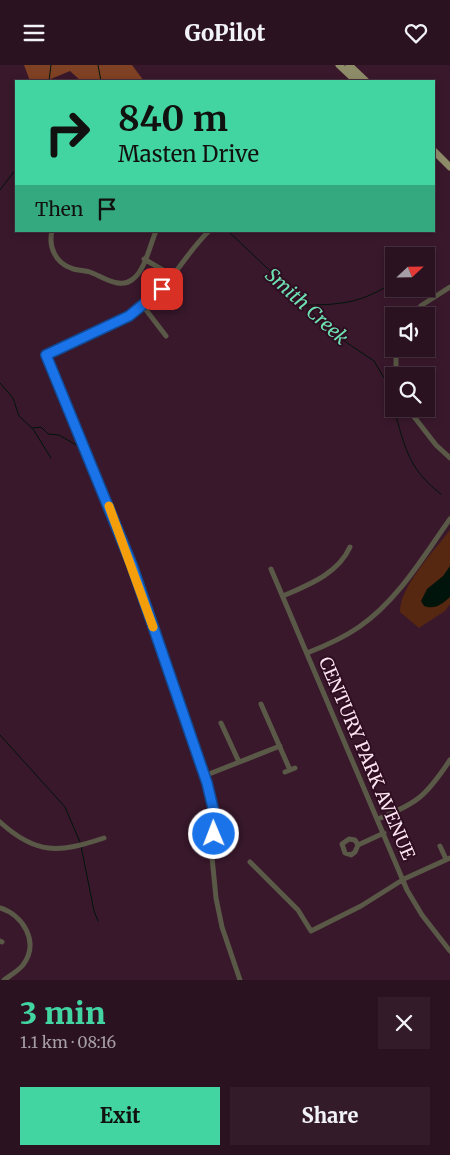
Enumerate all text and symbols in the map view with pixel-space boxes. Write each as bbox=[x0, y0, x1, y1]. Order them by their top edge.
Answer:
icon: menu bbox=[20, 19, 48, 47]
text: GoPilot bbox=[185, 19, 265, 47]
icon: heart bbox=[402, 19, 430, 47]
text: 840 m bbox=[118, 97, 228, 141]
icon: right bbox=[35, 100, 100, 165]
text: Masten Drive bbox=[118, 140, 259, 168]
icon: arrive bbox=[93, 195, 121, 223]
text: Then bbox=[35, 197, 83, 221]
north arrow bbox=[385, 247, 435, 297]
map controls bbox=[385, 247, 435, 417]
water label: Smith Creek bbox=[261, 263, 354, 350]
pin bbox=[141, 268, 183, 310]
icon: arrive bbox=[148, 275, 176, 303]
button: sound bbox=[385, 307, 435, 357]
button: search bbox=[385, 367, 435, 417]
street label: CENTURY PARK AVENUE bbox=[314, 653, 420, 863]
position arrow bbox=[187, 807, 239, 859]
text: 3 min bbox=[20, 994, 105, 1032]
button: close bbox=[378, 997, 430, 1049]
text: 1.1 km · 08:16 bbox=[20, 1032, 116, 1052]
button: Exit bbox=[20, 1087, 220, 1145]
button: Share bbox=[230, 1087, 430, 1145]

